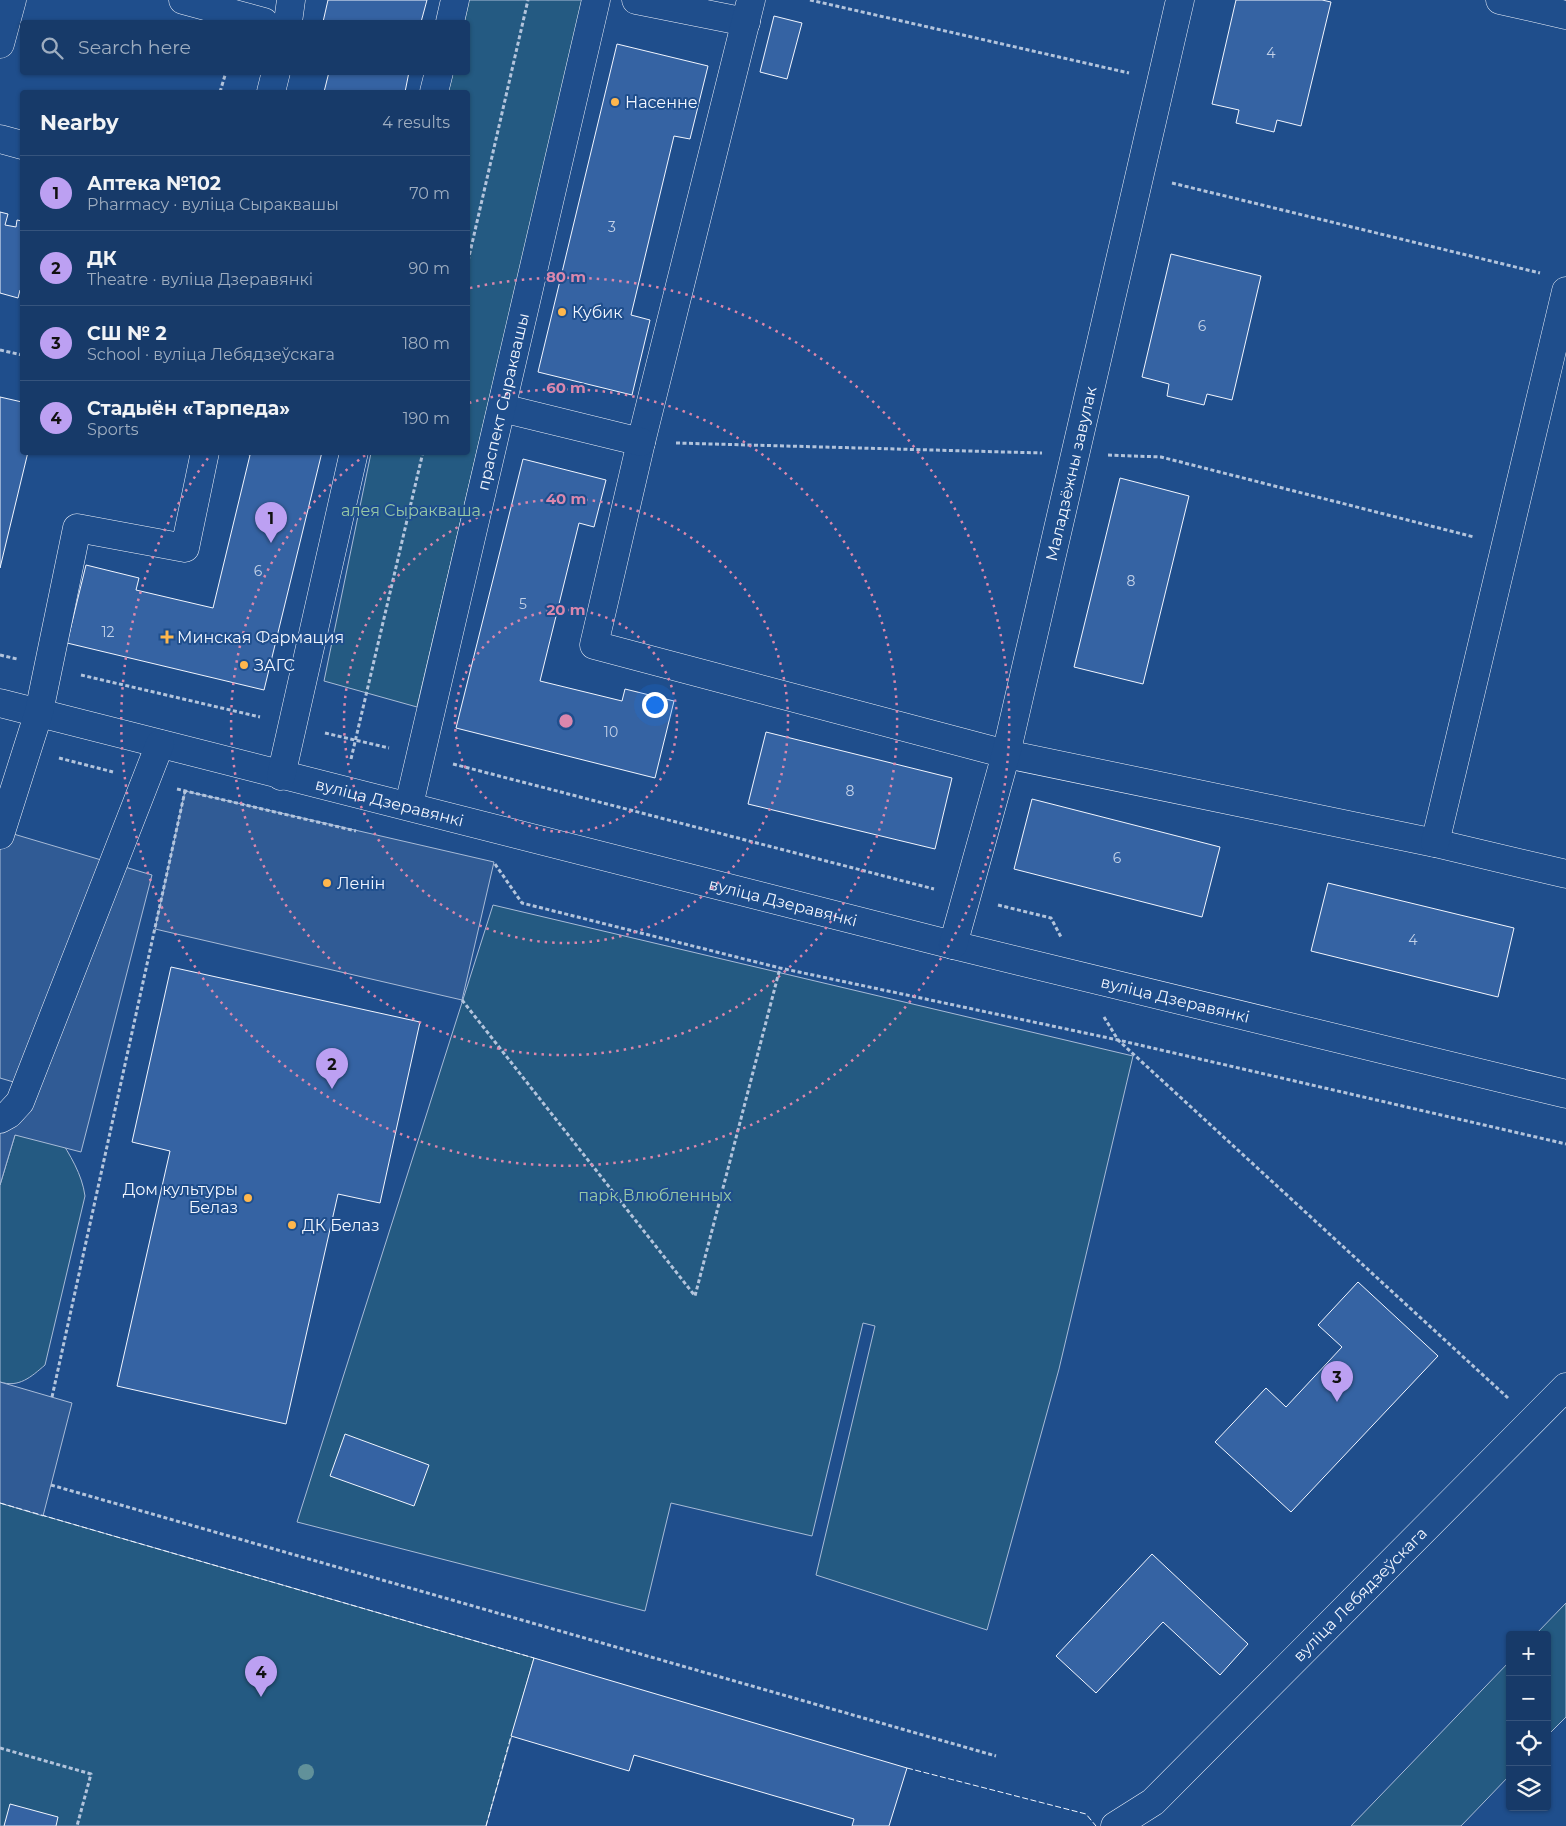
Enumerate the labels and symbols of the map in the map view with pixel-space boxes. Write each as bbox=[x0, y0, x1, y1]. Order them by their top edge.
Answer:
house number: 4 bbox=[1266, 44, 1276, 62]
place label: Насенне bbox=[625, 93, 698, 112]
marker: Насенне bbox=[609, 96, 621, 108]
house number: 3 bbox=[608, 218, 616, 236]
text: 80 m bbox=[546, 267, 586, 286]
place label: Кубик bbox=[572, 303, 623, 322]
marker: Кубик bbox=[556, 306, 568, 318]
street label: праспект Сыраквашы bbox=[473, 311, 532, 492]
house number: 6 bbox=[1198, 317, 1207, 335]
text: 60 m bbox=[546, 378, 586, 397]
street label: Маладзёжны завулак bbox=[1041, 384, 1100, 563]
text: 40 m bbox=[546, 489, 586, 508]
park label: алея Сыракваша bbox=[341, 501, 481, 520]
pin: 1 bbox=[255, 502, 287, 543]
house number: 6 bbox=[254, 562, 263, 580]
house number: 8 bbox=[1127, 572, 1136, 590]
house number: 5 bbox=[519, 595, 527, 613]
text: 20 m bbox=[546, 600, 586, 619]
house number: 12 bbox=[101, 623, 115, 641]
place label: Минская Фармация bbox=[177, 628, 344, 647]
marker: Минская Фармация bbox=[161, 631, 173, 643]
place label: ЗАГС bbox=[254, 656, 295, 675]
marker: ЗАГС bbox=[238, 659, 250, 671]
your location bbox=[642, 692, 668, 718]
centre of rings bbox=[557, 712, 575, 730]
house number: 10 bbox=[604, 723, 618, 741]
street label: вуліца Дзеравянкі bbox=[313, 774, 466, 830]
house number: 8 bbox=[846, 782, 855, 800]
house number: 6 bbox=[1113, 849, 1122, 867]
place label: Ленін bbox=[337, 874, 385, 893]
street label: вуліца Дзеравянкі bbox=[707, 874, 859, 930]
marker: Ленін bbox=[321, 877, 333, 889]
house number: 4 bbox=[1408, 931, 1418, 949]
street label: вуліца Дзеравянкі bbox=[1099, 972, 1252, 1026]
pin: 2 bbox=[316, 1048, 348, 1089]
place label: Дом культуры Белаз bbox=[123, 1180, 238, 1217]
park label: парк Влюбленных bbox=[578, 1186, 732, 1205]
marker: Дом культуры Белаз bbox=[242, 1192, 254, 1204]
place label: ДК Белаз bbox=[302, 1216, 379, 1235]
marker: ДК Белаз bbox=[286, 1219, 298, 1231]
pin: 3 bbox=[1321, 1361, 1353, 1402]
street label: вуліца Лебядзеўскага bbox=[1289, 1523, 1430, 1665]
pin: 4 bbox=[245, 1656, 277, 1697]

